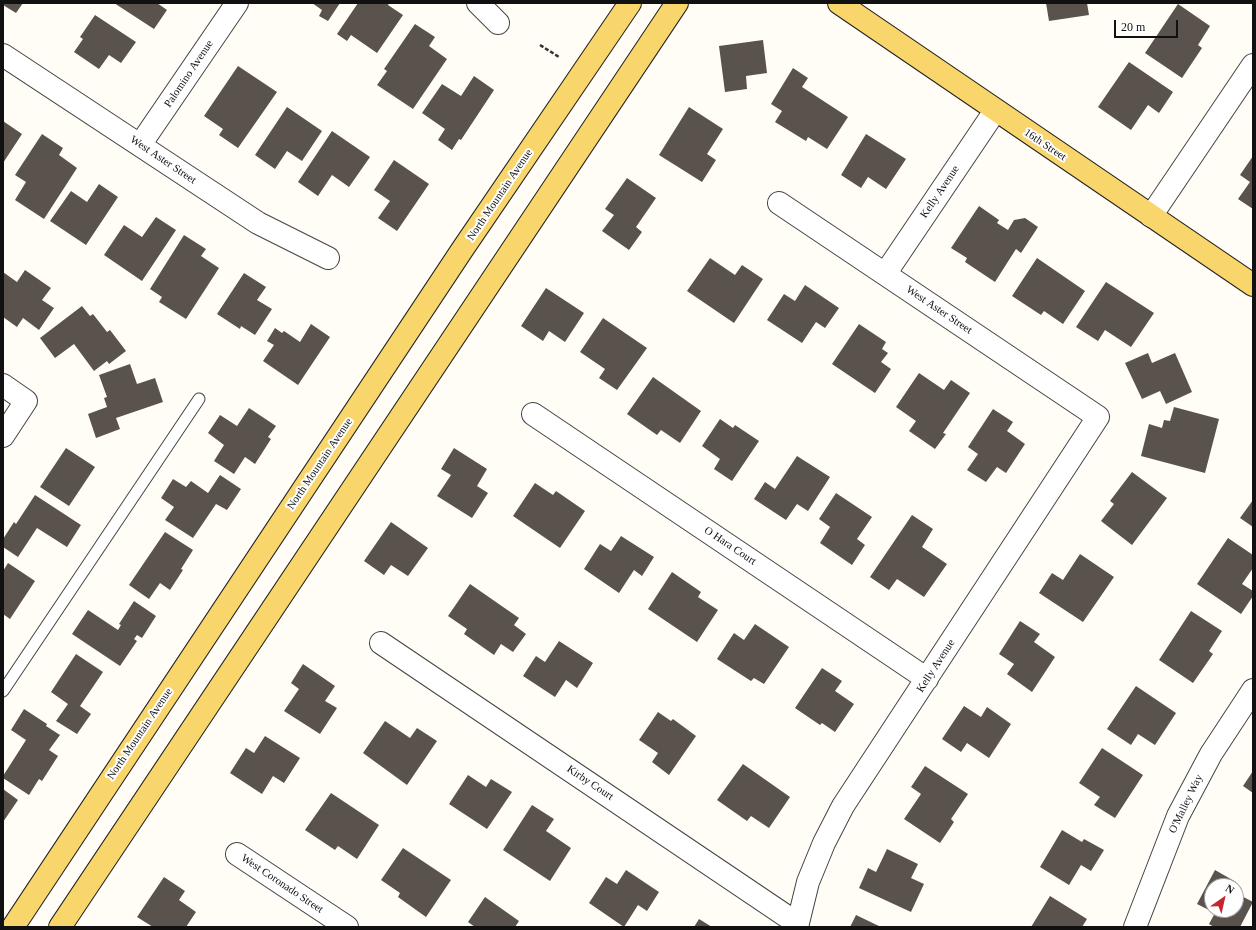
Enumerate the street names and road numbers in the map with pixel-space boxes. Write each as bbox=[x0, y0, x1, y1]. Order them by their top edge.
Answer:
street label: Palomino Avenue bbox=[162, 38, 216, 110]
street label: 16th Street bbox=[1021, 126, 1069, 164]
street label: West Aster Street bbox=[128, 133, 198, 187]
street label: North Mountain Avenue bbox=[465, 147, 535, 243]
street label: Kelly Avenue bbox=[918, 163, 962, 221]
street label: West Aster Street bbox=[904, 283, 974, 337]
street label: North Mountain Avenue bbox=[285, 416, 355, 512]
street label: O Hara Court bbox=[701, 524, 759, 568]
street label: Kelly Avenue bbox=[914, 637, 958, 695]
street label: North Mountain Avenue bbox=[105, 686, 175, 782]
street label: Kirby Court bbox=[564, 763, 616, 803]
street label: O'Malley Way bbox=[1166, 772, 1206, 836]
street label: West Coronado Street bbox=[238, 852, 326, 916]

